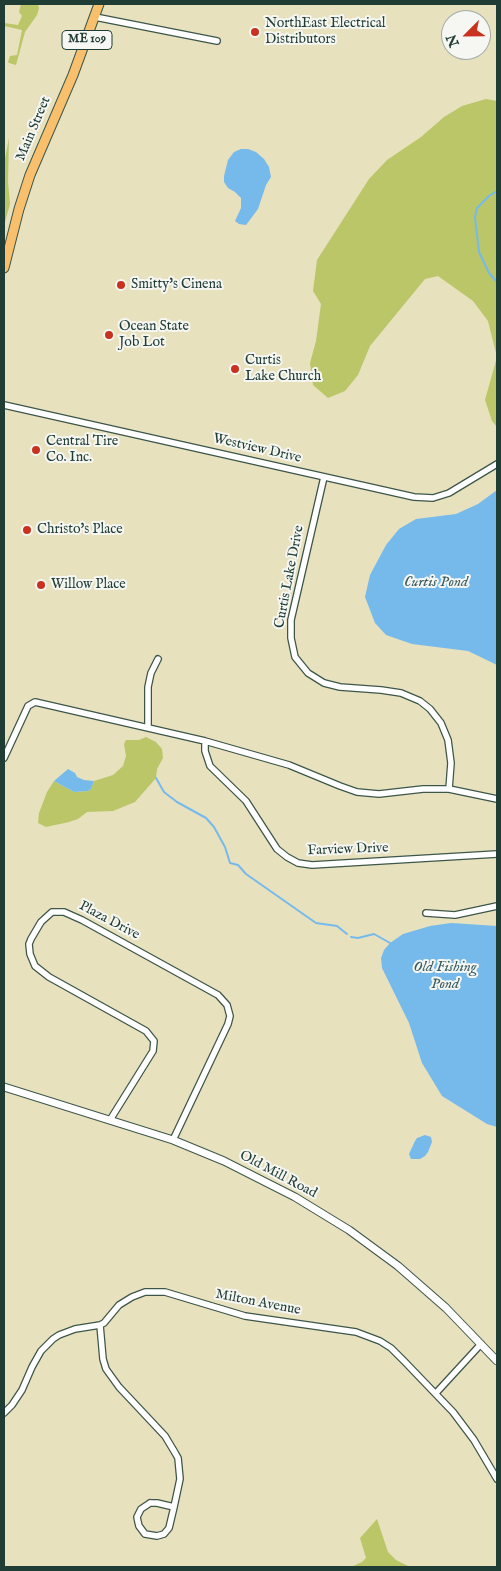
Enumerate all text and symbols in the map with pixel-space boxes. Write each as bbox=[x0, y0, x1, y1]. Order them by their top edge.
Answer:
north arrow bbox=[441, 10, 491, 60]
place label: NorthEast Electrical Distributors bbox=[265, 16, 386, 48]
marker: NorthEast Electrical Distributors bbox=[249, 26, 261, 38]
road number: ME 109 bbox=[62, 30, 112, 50]
text: N bbox=[442, 31, 464, 50]
street label: Main Street bbox=[13, 94, 55, 164]
place label: Smitty's Cinena bbox=[131, 277, 222, 293]
marker: Smitty's Cinena bbox=[115, 279, 127, 291]
place label: Ocean State Job Lot bbox=[119, 319, 189, 352]
marker: Ocean State Job Lot bbox=[103, 329, 115, 341]
place label: Curtis Lake Church bbox=[245, 353, 321, 386]
marker: Curtis Lake Church bbox=[229, 363, 241, 375]
street label: Westview Drive bbox=[211, 431, 303, 467]
place label: Central Tire Co. Inc. bbox=[46, 434, 118, 467]
marker: Central Tire Co. Inc. bbox=[30, 444, 42, 456]
place label: Christo's Place bbox=[37, 522, 123, 538]
marker: Christo's Place bbox=[21, 524, 33, 536]
street label: Curtis Lake Drive bbox=[272, 524, 308, 630]
water label: Curtis Pond bbox=[404, 574, 468, 592]
place label: Willow Place bbox=[51, 577, 126, 593]
marker: Willow Place bbox=[35, 579, 47, 591]
street label: Farview Drive bbox=[307, 840, 389, 860]
street label: Plaza Drive bbox=[76, 898, 142, 944]
water label: Old Fishing Pond bbox=[414, 959, 476, 994]
street label: Old Mill Road bbox=[236, 1148, 320, 1202]
street label: Milton Avenue bbox=[214, 1287, 302, 1319]

